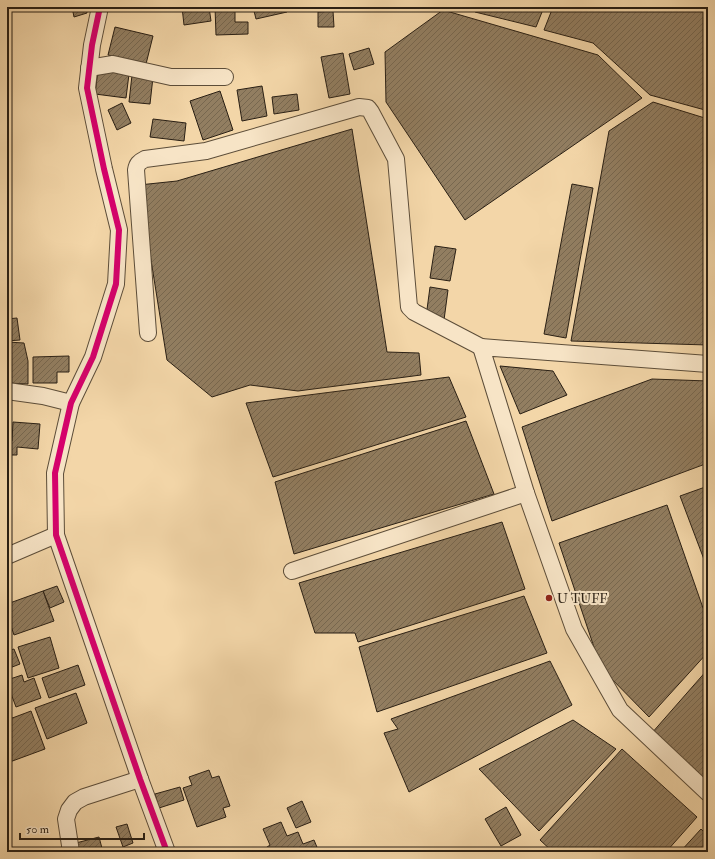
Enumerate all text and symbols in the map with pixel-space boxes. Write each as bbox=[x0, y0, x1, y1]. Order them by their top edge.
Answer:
place label: U TUFF bbox=[557, 591, 608, 607]
marker: U TUFF bbox=[544, 593, 554, 603]
scale bar bbox=[20, 815, 144, 841]
text: 50 m bbox=[26, 822, 50, 837]

